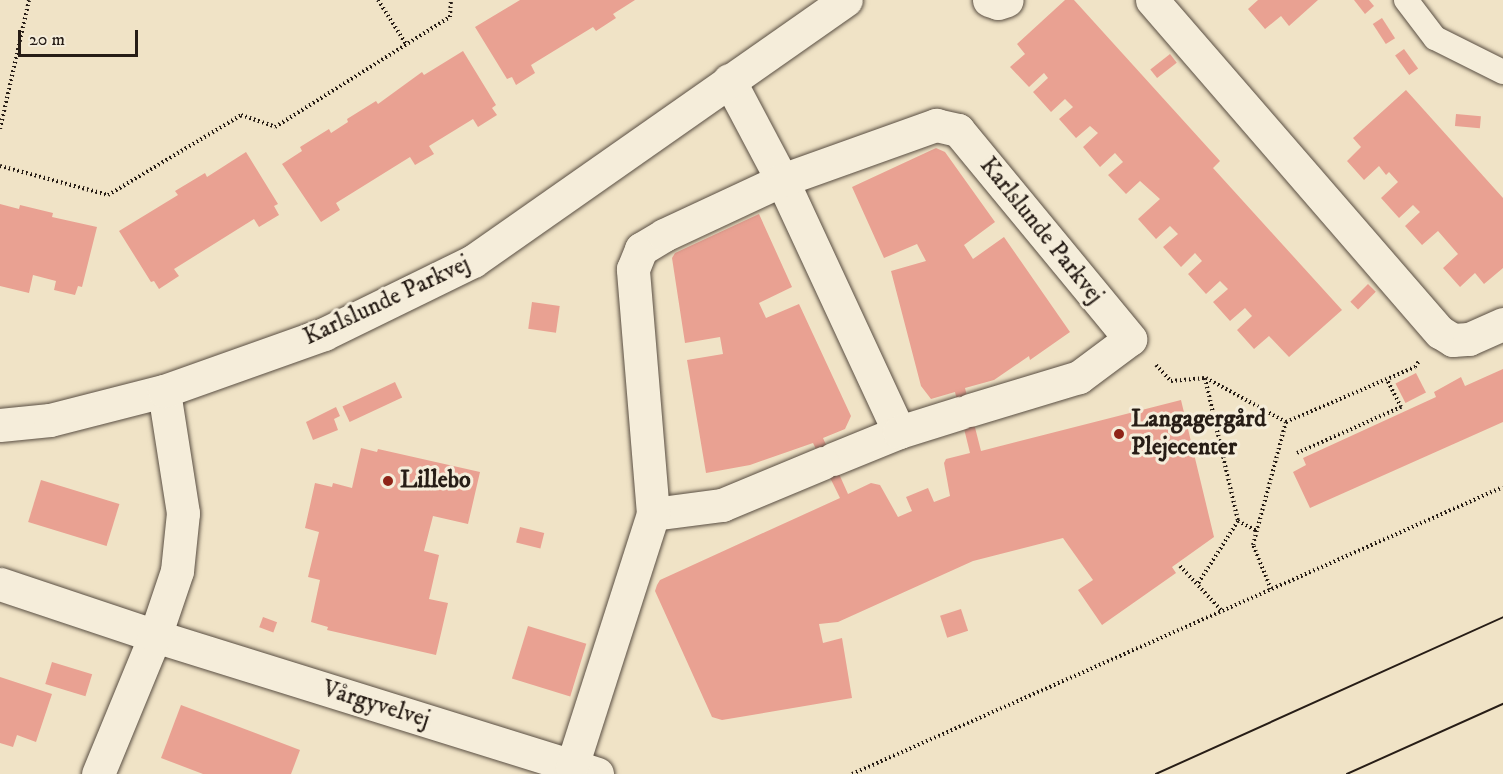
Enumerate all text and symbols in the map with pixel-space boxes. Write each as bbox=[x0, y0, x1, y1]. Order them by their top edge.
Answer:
scale bar bbox=[21, 18, 141, 56]
text: 20 m bbox=[29, 29, 65, 51]
street label: Karlslunde Parkvej bbox=[973, 152, 1109, 310]
street label: Karlslunde Parkvej bbox=[299, 250, 475, 352]
place label: Langagergård Plejecenter bbox=[1131, 406, 1266, 462]
marker: Langagergård Plejecenter bbox=[1112, 427, 1126, 441]
place label: Lillebo bbox=[400, 467, 471, 495]
marker: Lillebo bbox=[381, 474, 395, 488]
street label: Vårgyvelvej bbox=[319, 675, 433, 735]

